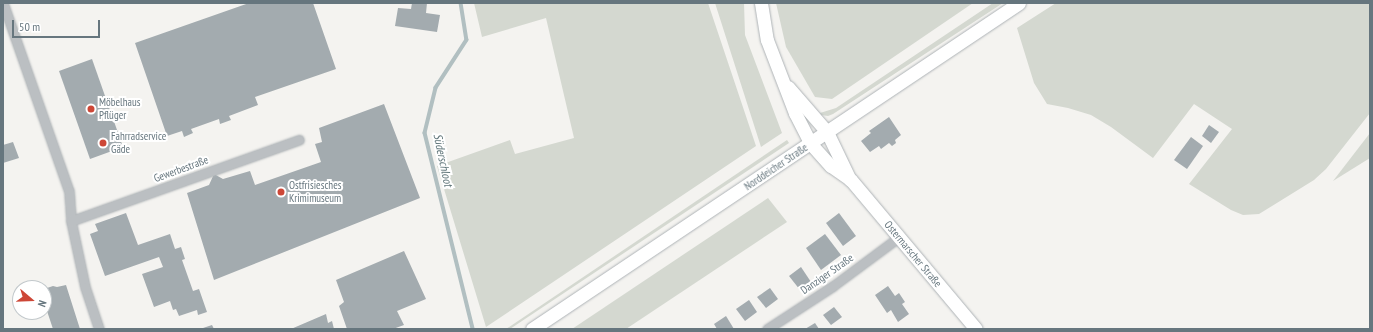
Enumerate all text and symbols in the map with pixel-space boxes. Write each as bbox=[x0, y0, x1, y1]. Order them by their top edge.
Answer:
scale bar bbox=[14, 12, 102, 38]
text: 50 m bbox=[19, 19, 40, 34]
place label: Möbelhaus Pflüger bbox=[99, 96, 140, 122]
marker: Möbelhaus Pflüger bbox=[86, 104, 96, 114]
place label: Fahrradservice Gäde bbox=[111, 130, 166, 156]
water label: Süderschloot bbox=[430, 132, 456, 188]
marker: Fahrradservice Gäde bbox=[98, 138, 108, 148]
street label: Norddeicher Straße bbox=[742, 141, 810, 193]
street label: Gewerbestraße bbox=[152, 153, 210, 185]
place label: Ostfrisiesches Krimimuseum bbox=[289, 179, 341, 205]
marker: Ostfrisiesches Krimimuseum bbox=[276, 187, 286, 197]
street label: Ostermarscher Straße bbox=[882, 218, 944, 290]
street label: Danziger Straße bbox=[798, 251, 856, 297]
north arrow bbox=[12, 280, 52, 320]
text: N bbox=[35, 298, 50, 309]

